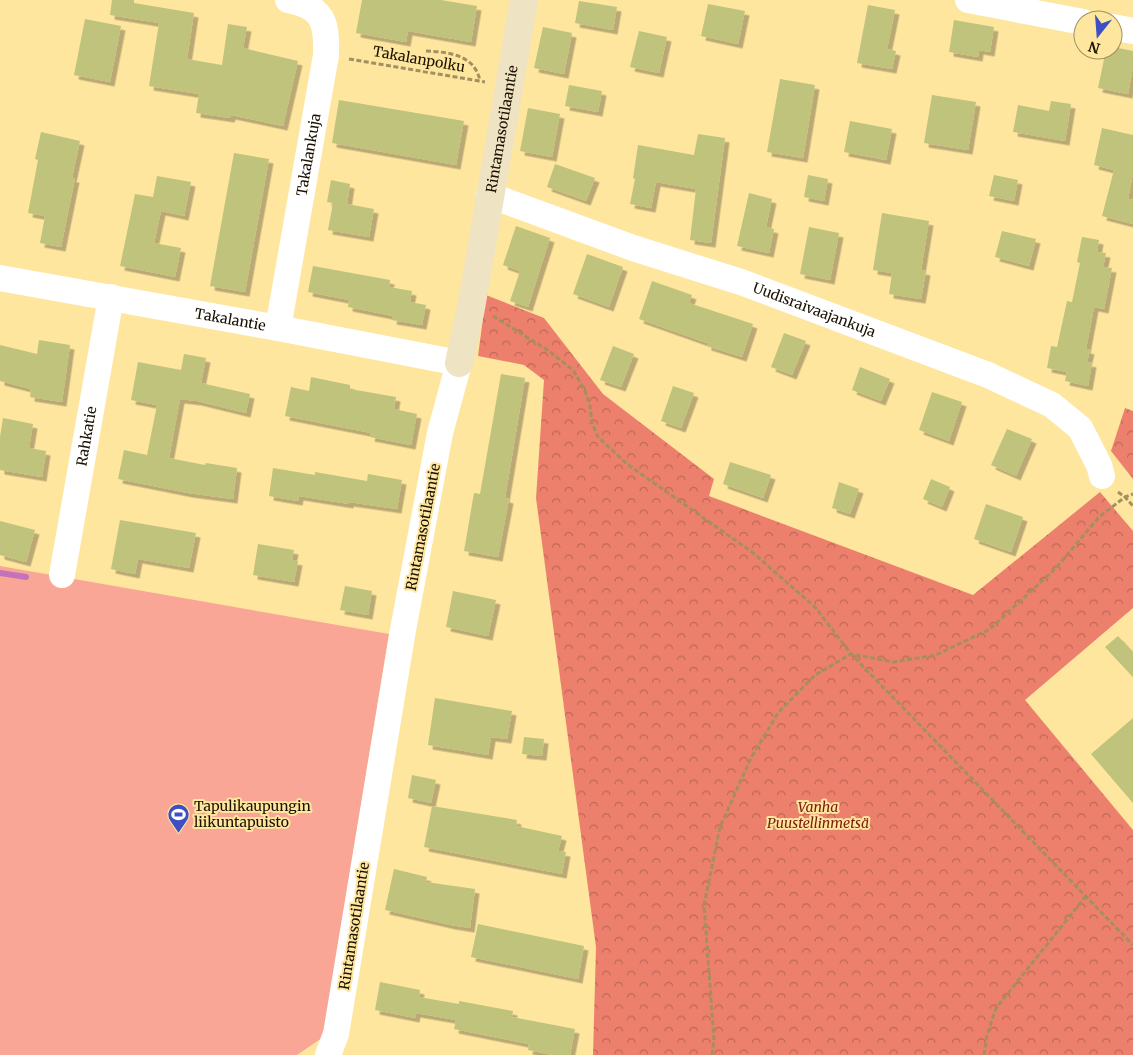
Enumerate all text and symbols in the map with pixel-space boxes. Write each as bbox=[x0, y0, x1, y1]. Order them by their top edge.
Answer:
north arrow bbox=[1073, 10, 1123, 60]
text: N bbox=[1086, 37, 1102, 58]
street label: Takalanpolku bbox=[371, 42, 467, 76]
street label: Rintamasotilaantie bbox=[482, 64, 522, 194]
street label: Takalankuja bbox=[292, 111, 325, 197]
street label: Uudisraivaajankuja bbox=[750, 278, 879, 341]
street label: Takalantie bbox=[193, 304, 267, 335]
street label: Rahkatie bbox=[72, 405, 101, 467]
street label: Rintamasotilaantie bbox=[402, 462, 444, 592]
place label: Tapulikaupungin liikuntapuisto bbox=[194, 797, 311, 831]
park label: Vanha Puustellinmetsä bbox=[767, 798, 869, 832]
sports icon: Tapulikaupungin liikuntapuisto bbox=[166, 802, 190, 833]
street label: Rintamasotilaantie bbox=[335, 861, 373, 991]

